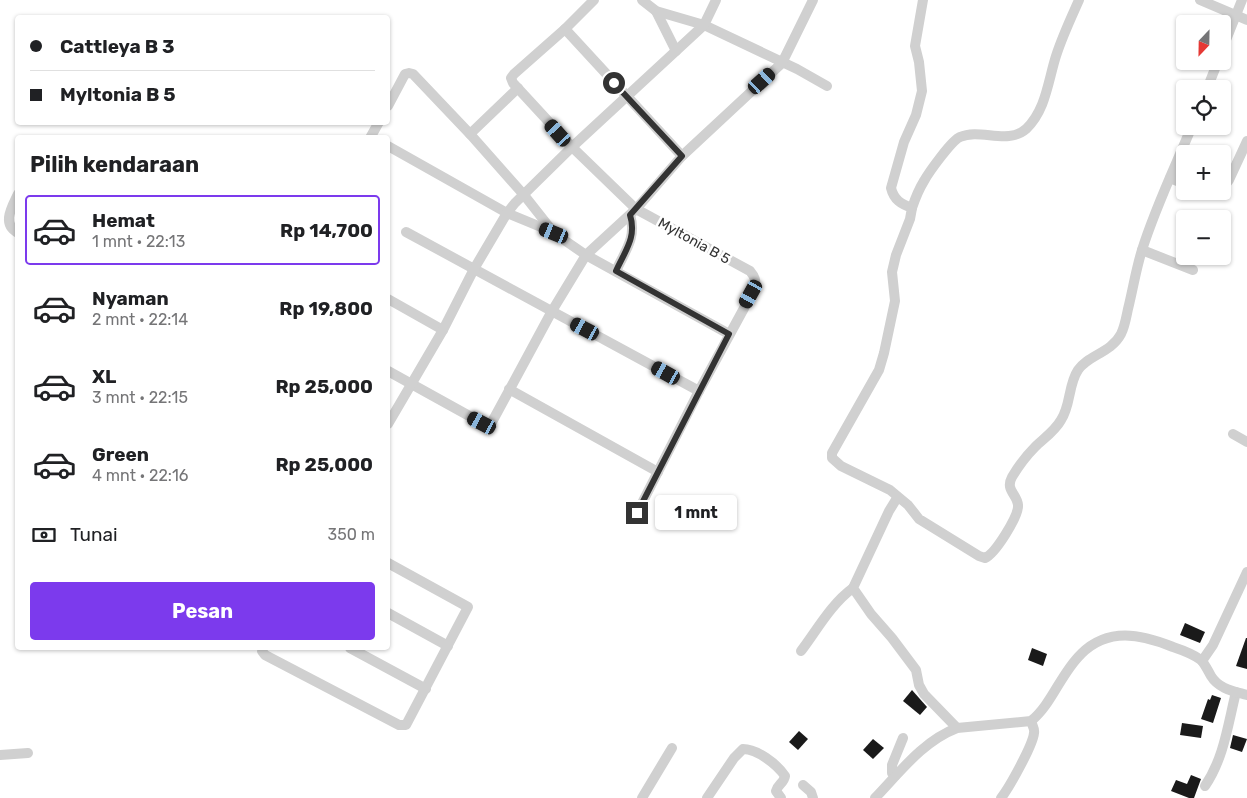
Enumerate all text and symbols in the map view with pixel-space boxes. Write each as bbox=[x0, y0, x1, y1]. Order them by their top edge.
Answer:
north arrow bbox=[1176, 15, 1231, 70]
map controls bbox=[1176, 15, 1231, 265]
text: Cattleya B 3 bbox=[60, 35, 175, 58]
car bbox=[745, 65, 778, 97]
route start bbox=[603, 72, 625, 94]
button: locate bbox=[1176, 80, 1231, 135]
text: Myltonia B 5 bbox=[60, 83, 176, 106]
car bbox=[542, 117, 573, 149]
button: + bbox=[1176, 145, 1231, 200]
text: Pilih kendaraan bbox=[30, 151, 199, 178]
icon: car bbox=[32, 208, 77, 253]
text: Hemat bbox=[92, 209, 155, 232]
button: − bbox=[1176, 210, 1231, 265]
street label: Myltonia B 5 bbox=[655, 214, 733, 268]
text: Rp 14,700 bbox=[280, 219, 373, 242]
car bbox=[537, 220, 570, 246]
text: 1 mnt · 22:13 bbox=[92, 232, 185, 251]
car bbox=[737, 277, 764, 311]
icon: car bbox=[32, 286, 77, 331]
text: Nyaman bbox=[92, 287, 169, 310]
text: Rp 19,800 bbox=[279, 297, 373, 320]
text: 2 mnt · 22:14 bbox=[92, 310, 188, 329]
car bbox=[568, 315, 601, 343]
car bbox=[649, 359, 682, 387]
icon: car bbox=[32, 364, 77, 409]
text: XL bbox=[92, 365, 116, 388]
text: Rp 25,000 bbox=[275, 375, 373, 398]
text: 3 mnt · 22:15 bbox=[92, 388, 188, 407]
car bbox=[465, 409, 498, 437]
icon: car bbox=[32, 442, 77, 487]
text: Green bbox=[92, 443, 149, 466]
text: Rp 25,000 bbox=[275, 453, 373, 476]
text: 4 mnt · 22:16 bbox=[92, 466, 188, 485]
callout: 1 mnt bbox=[654, 496, 737, 530]
route end bbox=[626, 502, 648, 524]
text: 1 mnt bbox=[674, 503, 718, 522]
icon: cash bbox=[30, 521, 58, 549]
text: Tunai bbox=[70, 523, 118, 546]
text: 350 m bbox=[328, 525, 375, 544]
button: Pesan bbox=[30, 582, 375, 640]

